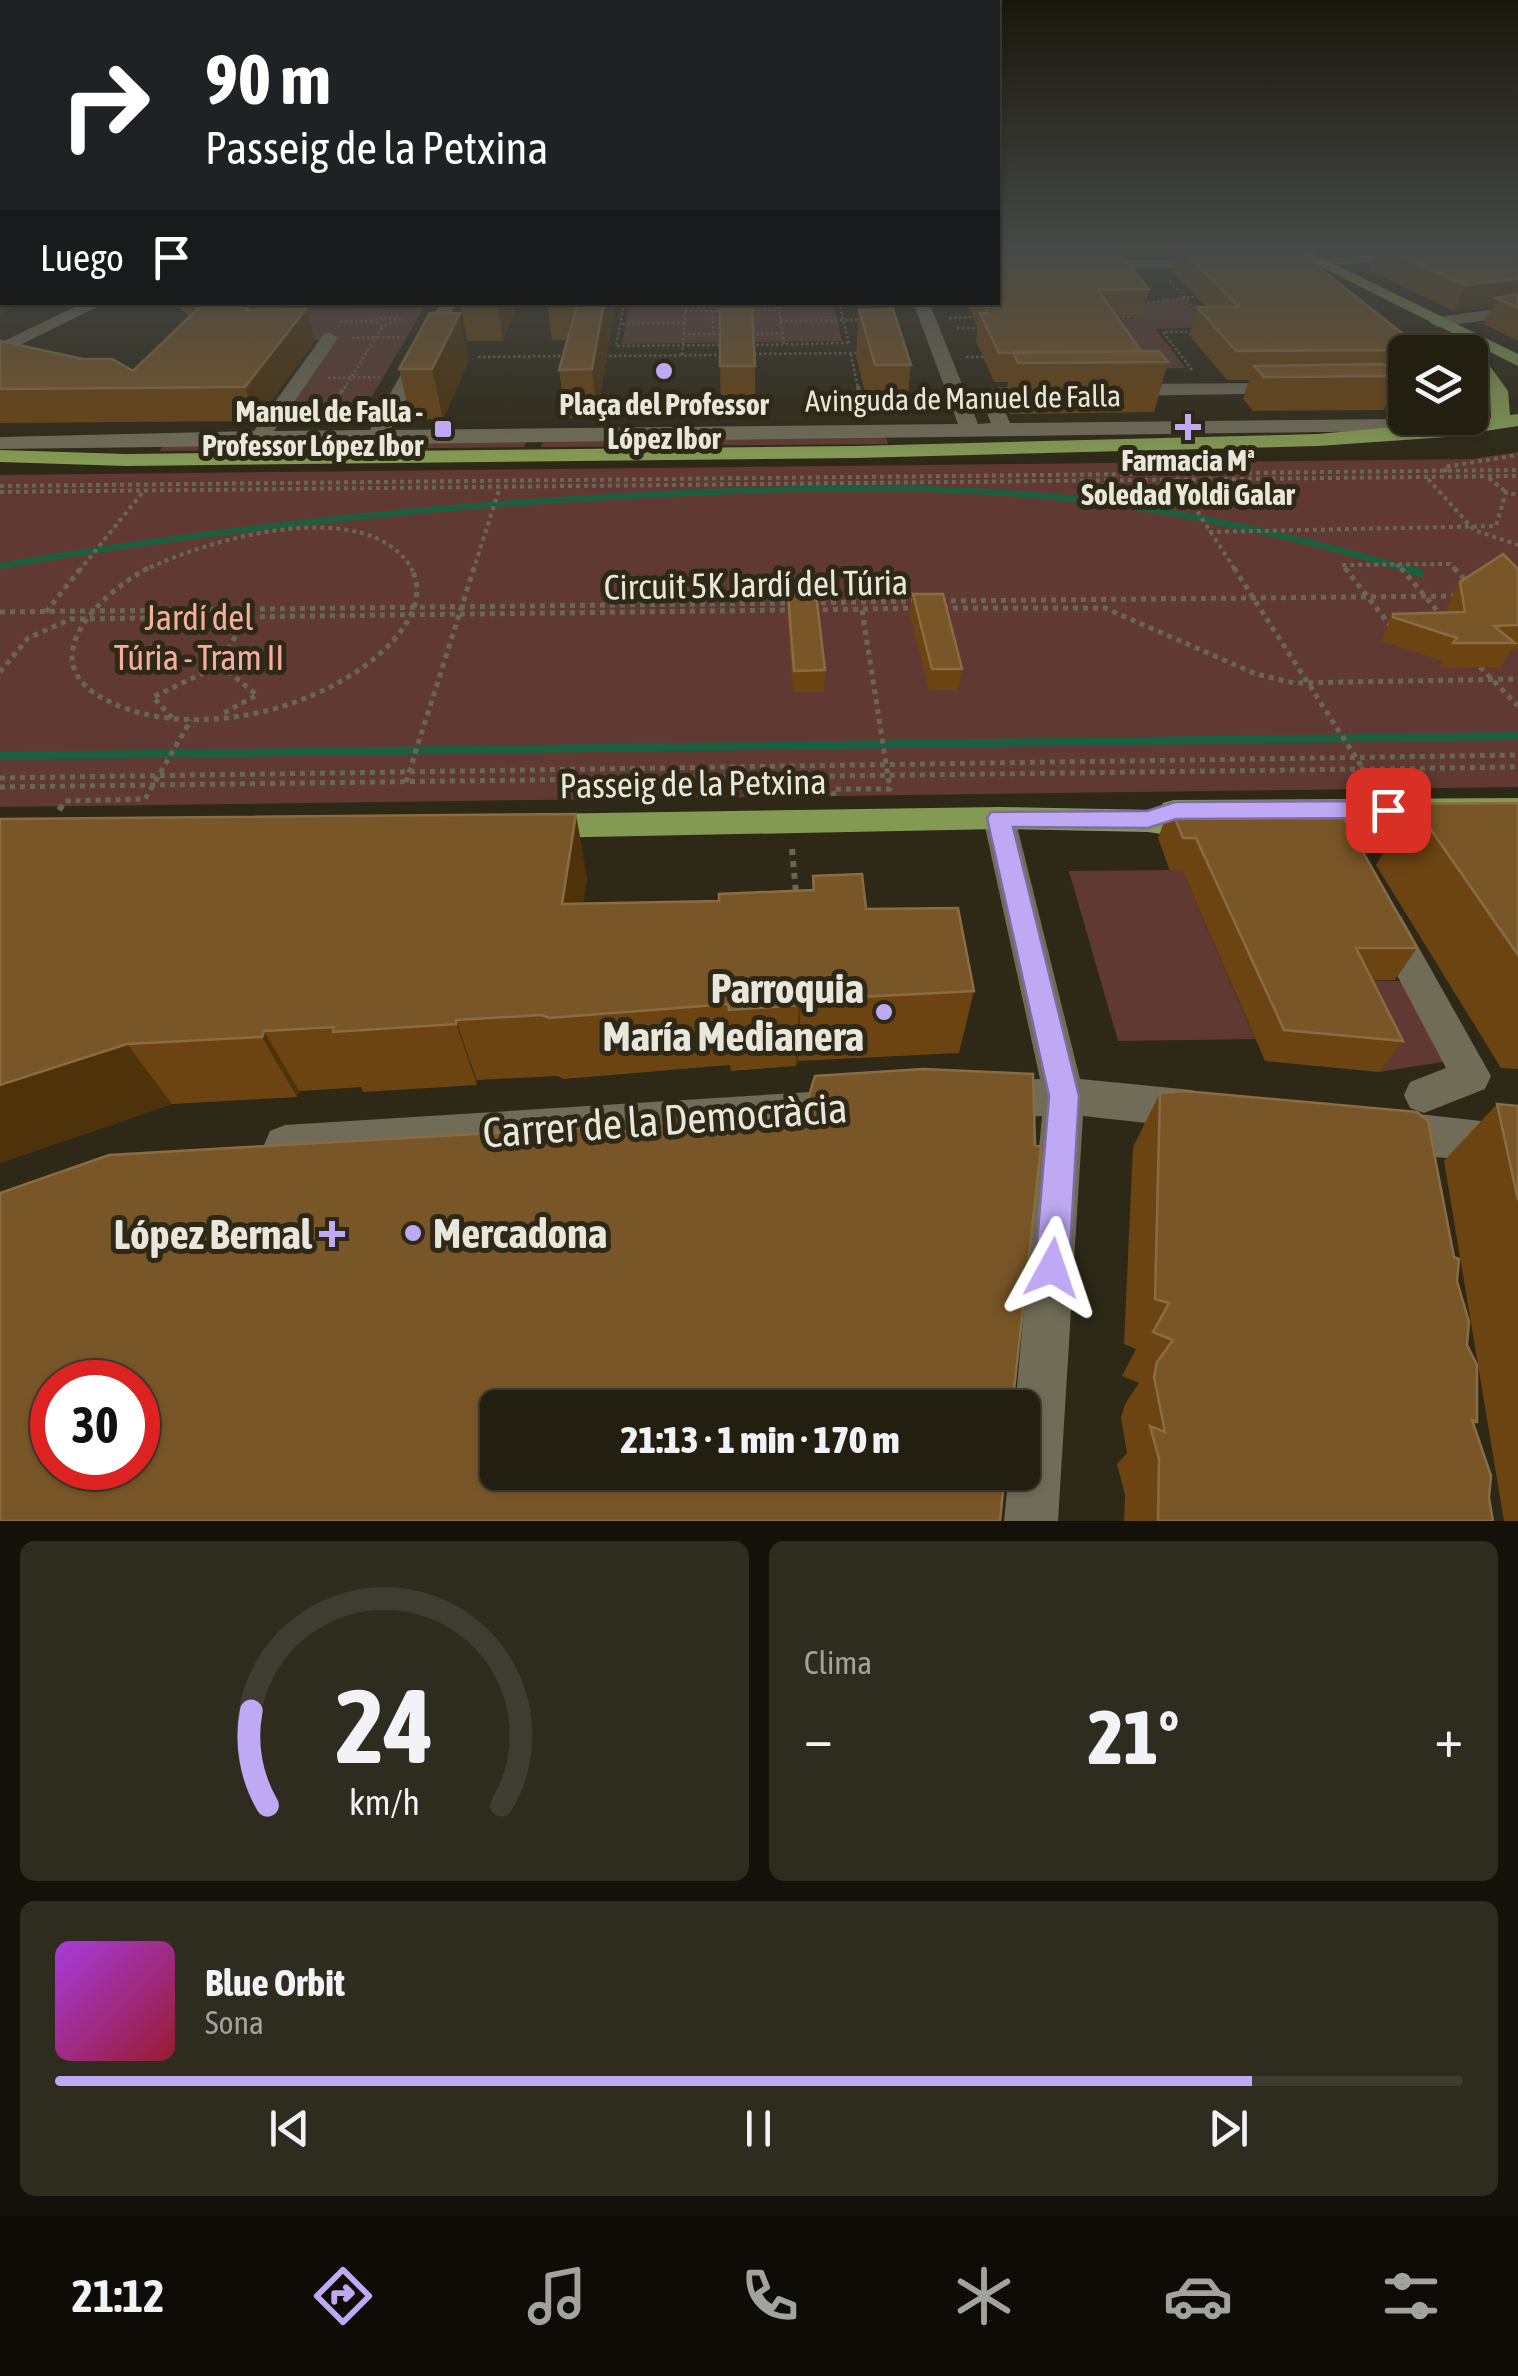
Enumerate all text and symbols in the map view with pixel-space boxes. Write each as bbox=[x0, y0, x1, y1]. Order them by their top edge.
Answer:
text: 90 m bbox=[205, 39, 331, 119]
icon: right bbox=[40, 40, 170, 170]
text: Passeig de la Petxina bbox=[205, 122, 548, 174]
icon: arrive bbox=[144, 230, 199, 285]
text: Luego bbox=[40, 236, 124, 279]
map controls bbox=[1388, 335, 1488, 435]
button: layers bbox=[1388, 335, 1488, 435]
marker: Plaça del Professor López Ibor bbox=[653, 360, 675, 382]
street label: Avinguda de Manuel de Falla bbox=[805, 378, 1121, 418]
place label: Plaça del Professor López Ibor bbox=[559, 387, 770, 455]
place label: Manuel de Falla - Professor López Ibor bbox=[202, 394, 424, 462]
marker: Farmacia Mª Soledad Yoldi Galar bbox=[1177, 416, 1199, 438]
marker: Manuel de Falla - Professor López Ibor bbox=[432, 418, 454, 440]
place label: Farmacia Mª Soledad Yoldi Galar bbox=[1081, 443, 1296, 511]
street label: Circuit 5K Jardí del Túria bbox=[604, 561, 908, 607]
park label: Jardí del Túria - Tram II bbox=[114, 597, 284, 677]
street label: Passeig de la Petxina bbox=[559, 761, 827, 805]
pin bbox=[1346, 768, 1431, 853]
icon: arrive bbox=[1361, 783, 1416, 838]
place label: Parroquia María Medianera bbox=[602, 964, 864, 1060]
marker: Parroquia María Medianera bbox=[873, 1001, 895, 1023]
street label: Carrer de la Democràcia bbox=[481, 1083, 849, 1157]
place label: Mercadona bbox=[433, 1209, 607, 1257]
place label: López Bernal bbox=[114, 1210, 313, 1258]
position arrow bbox=[1000, 1216, 1104, 1320]
marker: Mercadona bbox=[402, 1222, 424, 1244]
marker: López Bernal bbox=[321, 1223, 343, 1245]
speed limit sign: 30 bbox=[30, 1360, 160, 1490]
text: 21:13 · 1 min · 170 m bbox=[620, 1418, 900, 1461]
text: Clima bbox=[804, 1644, 872, 1681]
text: 24 bbox=[336, 1666, 433, 1785]
text: 21° bbox=[1088, 1694, 1179, 1780]
text: − bbox=[804, 1706, 833, 1769]
text: + bbox=[1434, 1706, 1463, 1769]
text: km/h bbox=[349, 1782, 420, 1823]
text: Blue Orbit bbox=[205, 1961, 345, 2004]
text: Sona bbox=[205, 2004, 264, 2041]
icon: previous bbox=[262, 2101, 317, 2156]
icon: pause bbox=[731, 2101, 786, 2156]
icon: next bbox=[1201, 2101, 1256, 2156]
icon: directions bbox=[308, 2261, 378, 2331]
icon: music bbox=[522, 2261, 592, 2331]
icon: phone bbox=[735, 2261, 805, 2331]
icon: climate bbox=[949, 2261, 1019, 2331]
icon: car bbox=[1163, 2261, 1233, 2331]
icon: filters bbox=[1376, 2261, 1446, 2331]
text: 21:12 bbox=[72, 2270, 164, 2322]

